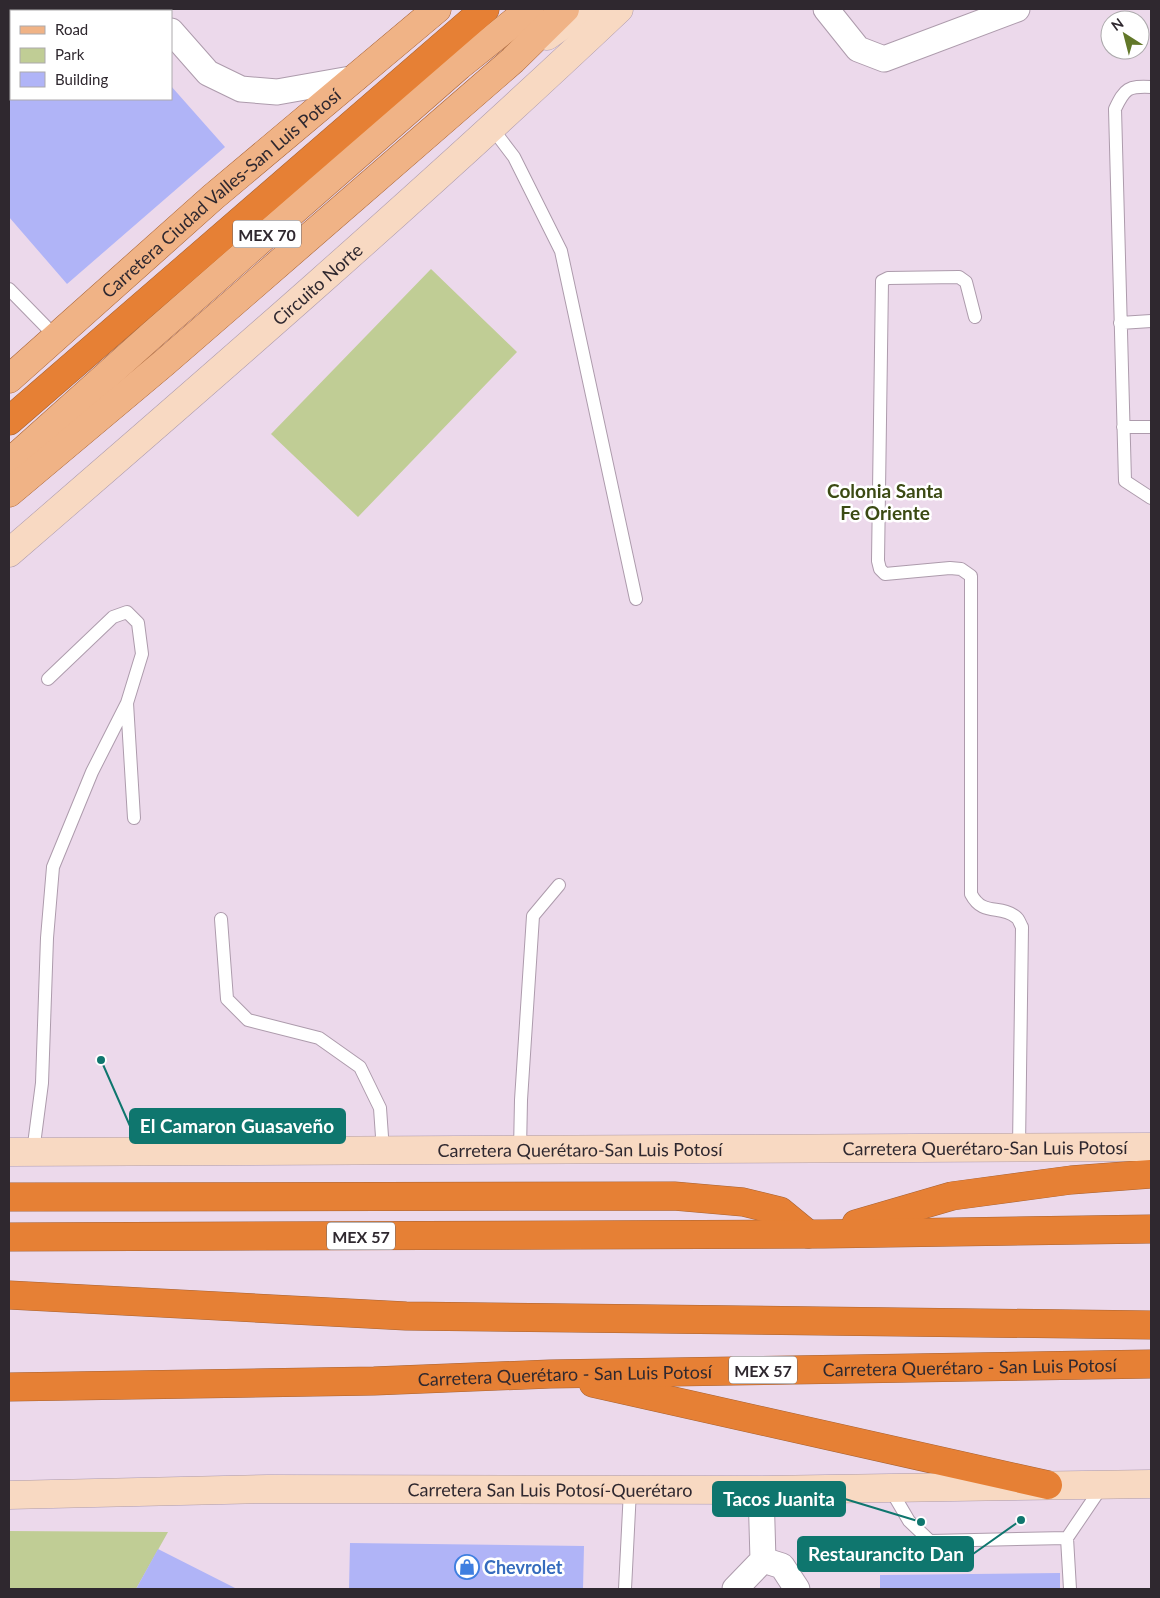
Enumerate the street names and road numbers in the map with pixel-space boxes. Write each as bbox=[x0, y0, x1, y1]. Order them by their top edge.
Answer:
street label: Carretera Ciudad Valles-San Luis Potosí bbox=[97, 83, 345, 302]
road number: MEX 70 bbox=[233, 220, 301, 248]
street label: Circuito Norte bbox=[268, 238, 367, 330]
street label: Carretera Querétaro-San Luis Potosí bbox=[842, 1136, 1128, 1159]
street label: Carretera Querétaro-San Luis Potosí bbox=[437, 1138, 723, 1161]
road number: MEX 57 bbox=[327, 1222, 395, 1250]
street label: Carretera Querétaro - San Luis Potosí bbox=[822, 1354, 1118, 1380]
road number: MEX 57 bbox=[729, 1356, 797, 1384]
street label: Carretera Querétaro - San Luis Potosí bbox=[417, 1360, 713, 1390]
street label: Carretera San Luis Potosí-Querétaro bbox=[407, 1478, 692, 1501]

